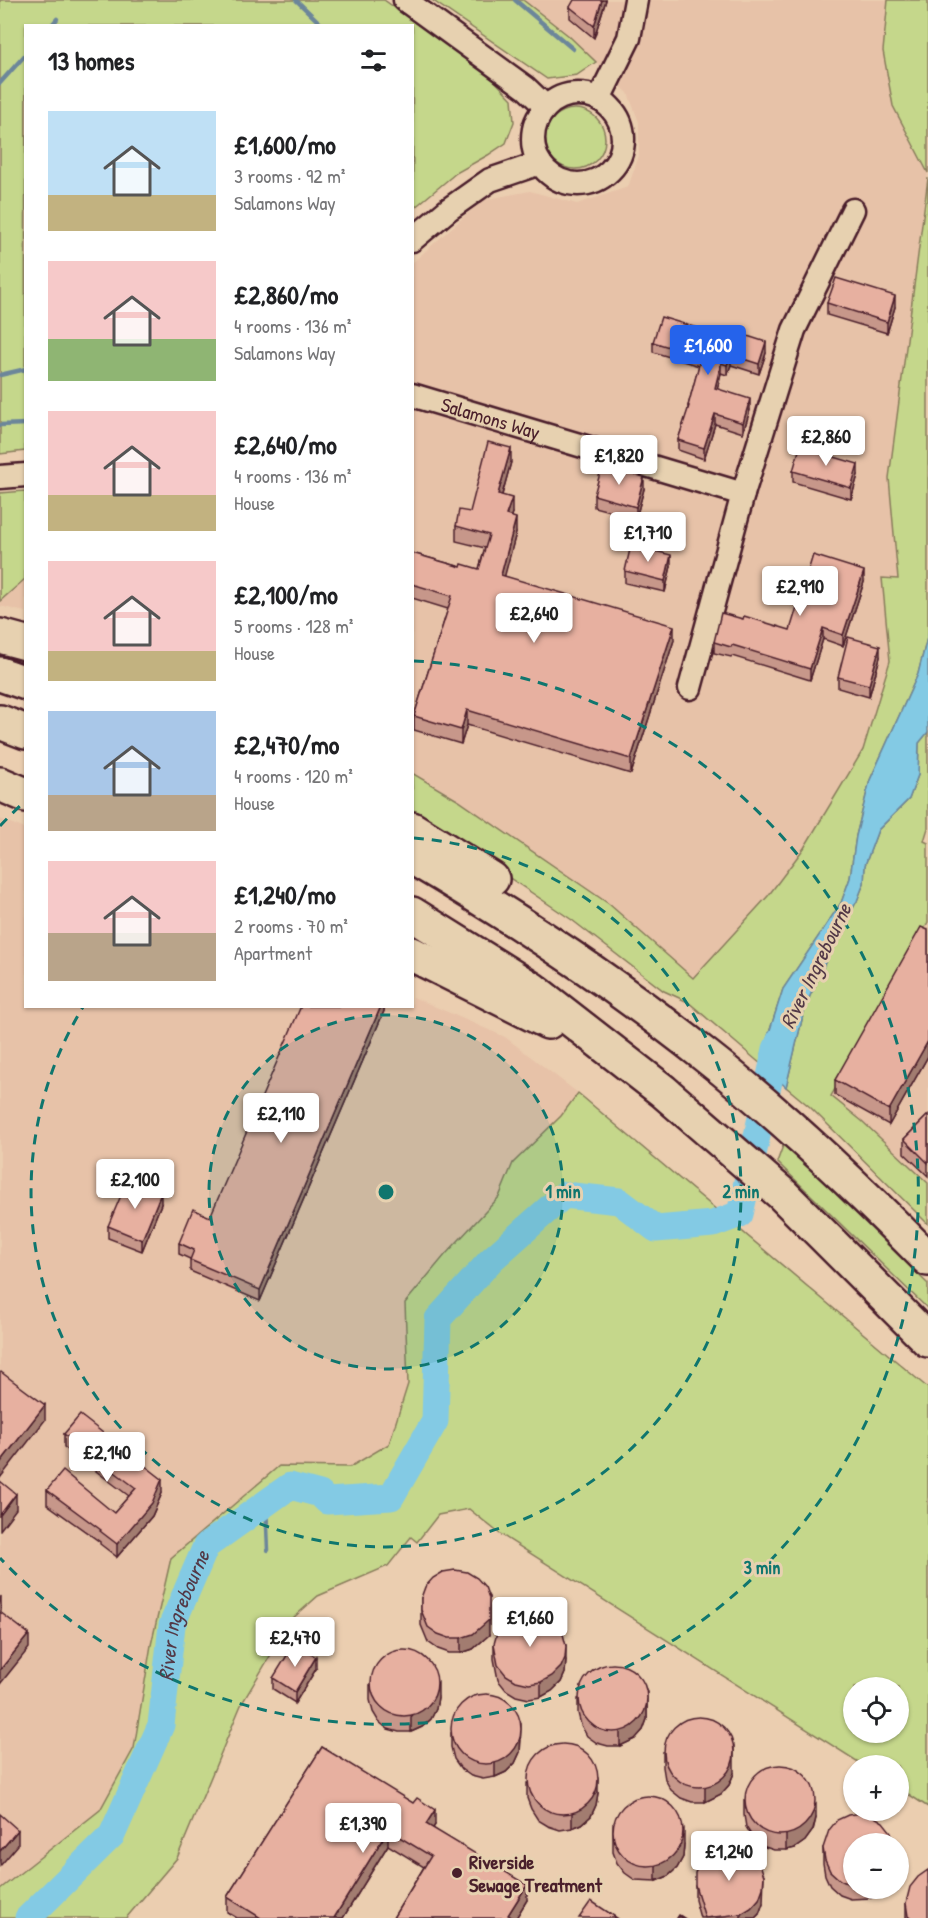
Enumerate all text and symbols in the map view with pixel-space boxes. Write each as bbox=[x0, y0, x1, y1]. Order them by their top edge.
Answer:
text: 13 homes bbox=[48, 43, 135, 78]
icon: filters bbox=[357, 44, 390, 77]
text: £1,600/mo bbox=[234, 127, 336, 162]
icon: home bbox=[96, 135, 168, 207]
text: 3 rooms · 92 m² bbox=[234, 162, 345, 189]
text: Salamons Way bbox=[234, 189, 336, 216]
text: £2,860/mo bbox=[234, 277, 338, 312]
icon: home bbox=[96, 285, 168, 357]
text: 4 rooms · 136 m² bbox=[234, 312, 351, 339]
pin: £1,600 bbox=[659, 325, 757, 376]
text: £1,600 bbox=[684, 331, 732, 358]
text: Salamons Way bbox=[234, 339, 336, 366]
street label: Salamons Way bbox=[438, 390, 543, 446]
pin: £2,860 bbox=[777, 416, 875, 467]
text: £2,860 bbox=[801, 422, 851, 449]
text: £2,640/mo bbox=[234, 427, 337, 462]
icon: home bbox=[96, 435, 168, 507]
pin: £1,820 bbox=[570, 435, 668, 486]
text: £1,820 bbox=[594, 441, 644, 468]
text: 4 rooms · 136 m² bbox=[234, 462, 351, 489]
text: House bbox=[234, 489, 275, 516]
pin: £1,710 bbox=[599, 512, 697, 563]
text: £1,710 bbox=[624, 518, 672, 545]
pin: £2,910 bbox=[751, 566, 849, 617]
text: £2,910 bbox=[776, 572, 824, 599]
text: £2,100/mo bbox=[234, 577, 338, 612]
icon: home bbox=[96, 585, 168, 657]
pin: £2,640 bbox=[485, 593, 583, 644]
text: £2,640 bbox=[510, 599, 558, 626]
text: 5 rooms · 128 m² bbox=[234, 612, 353, 639]
text: House bbox=[234, 639, 275, 666]
text: £2,470/mo bbox=[234, 727, 339, 762]
icon: home bbox=[96, 735, 168, 807]
text: 4 rooms · 120 m² bbox=[234, 762, 353, 789]
text: House bbox=[234, 789, 275, 816]
text: £1,240/mo bbox=[234, 877, 336, 912]
icon: home bbox=[96, 885, 168, 957]
water label: River Ingrebourne bbox=[773, 897, 859, 1033]
text: 2 rooms · 70 m² bbox=[234, 912, 348, 939]
text: Apartment bbox=[234, 939, 312, 966]
pin: £2,110 bbox=[232, 1093, 330, 1144]
text: £2,110 bbox=[257, 1099, 305, 1126]
pin: £2,100 bbox=[86, 1159, 184, 1210]
text: £2,100 bbox=[110, 1165, 160, 1192]
text: 1 min bbox=[545, 1179, 581, 1204]
text: 2 min bbox=[723, 1179, 759, 1204]
centre of rings bbox=[376, 1182, 396, 1202]
pin: £2,140 bbox=[58, 1432, 156, 1483]
text: £2,140 bbox=[83, 1438, 131, 1465]
water label: River Ingrebourne bbox=[151, 1544, 217, 1682]
text: 3 min bbox=[744, 1555, 780, 1580]
pin: £1,660 bbox=[481, 1597, 579, 1648]
text: £1,660 bbox=[506, 1603, 554, 1630]
pin: £2,470 bbox=[246, 1617, 344, 1668]
text: £2,470 bbox=[270, 1623, 320, 1650]
map controls bbox=[843, 1677, 909, 1899]
button: locate bbox=[843, 1677, 909, 1743]
button: + bbox=[843, 1755, 909, 1821]
pin: £1,390 bbox=[314, 1803, 412, 1854]
text: £1,390 bbox=[339, 1809, 387, 1836]
pin: £1,240 bbox=[680, 1831, 778, 1882]
button: − bbox=[843, 1833, 909, 1899]
text: £1,240 bbox=[705, 1837, 753, 1864]
place label: Riverside Sewage Treatment bbox=[469, 1848, 603, 1899]
marker: Riverside Sewage Treatment bbox=[450, 1866, 464, 1880]

